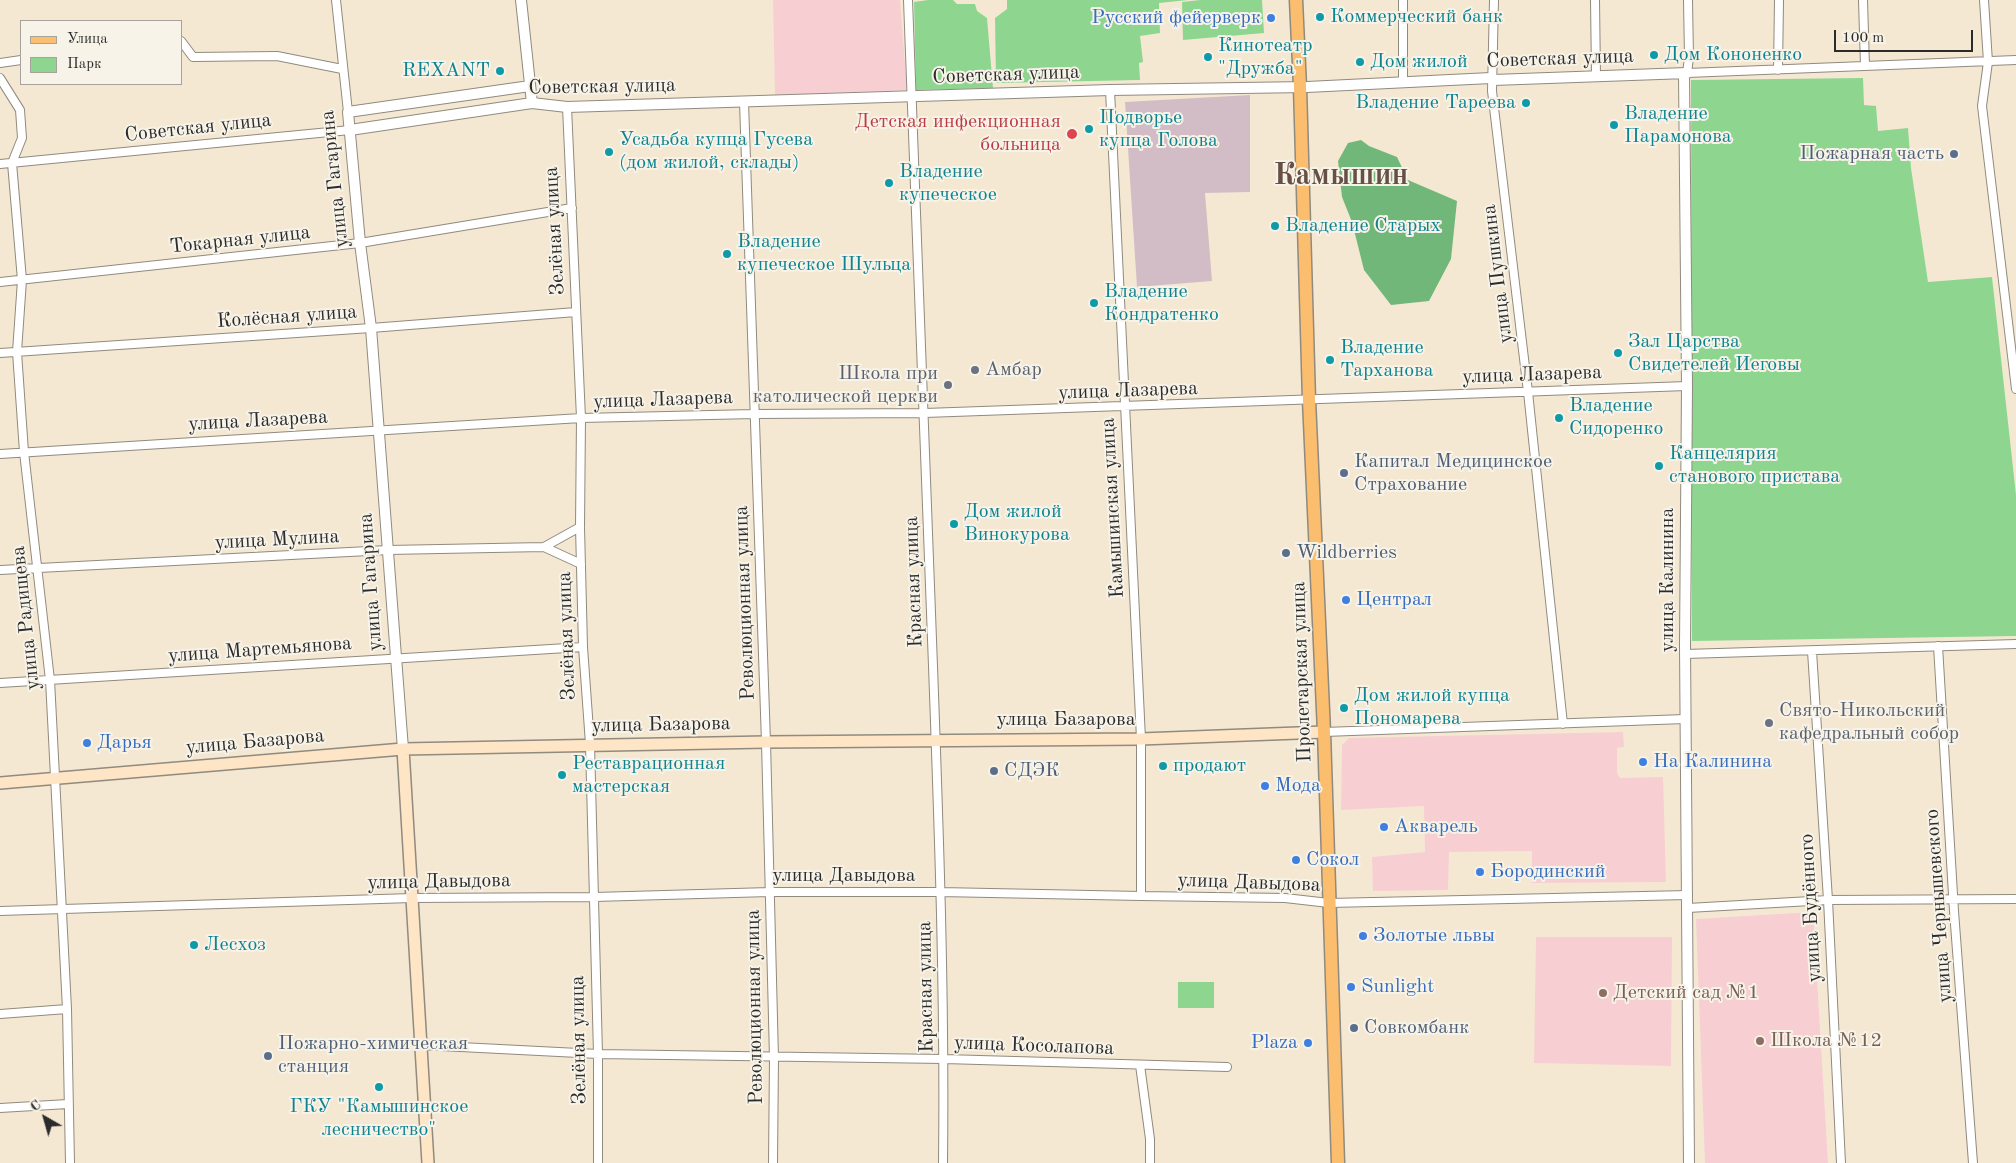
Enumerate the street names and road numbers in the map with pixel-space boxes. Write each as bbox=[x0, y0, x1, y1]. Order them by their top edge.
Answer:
street label: Советская улица bbox=[1486, 44, 1634, 74]
street label: Советская улица bbox=[932, 60, 1080, 90]
street label: Советская улица bbox=[528, 74, 676, 100]
street label: Советская улица bbox=[123, 108, 273, 148]
street label: улица Гагарина bbox=[316, 109, 354, 249]
street label: Зелёная улица bbox=[540, 166, 570, 296]
street label: улица Пушкина bbox=[1478, 203, 1518, 345]
street label: Токарная улица bbox=[169, 221, 311, 259]
street label: Колёсная улица bbox=[216, 300, 358, 334]
street label: улица Лазарева bbox=[1462, 361, 1602, 389]
street label: улица Лазарева bbox=[1058, 377, 1198, 405]
street label: улица Лазарева bbox=[593, 386, 733, 414]
street label: улица Лазарева bbox=[188, 405, 328, 437]
street label: Камышинская улица bbox=[1096, 417, 1130, 599]
street label: Революционная улица bbox=[730, 505, 760, 701]
street label: улица Калинина bbox=[1656, 508, 1680, 652]
street label: улица Гагарина bbox=[354, 512, 388, 652]
street label: Красная улица bbox=[900, 516, 928, 648]
street label: улица Мулина bbox=[214, 525, 340, 555]
street label: улица Радищева bbox=[7, 545, 45, 691]
street label: Зелёная улица bbox=[553, 571, 581, 701]
street label: Пролетарская улица bbox=[1287, 581, 1317, 763]
street label: улица Мартемьянова bbox=[167, 632, 353, 668]
street label: улица Базарова bbox=[996, 708, 1136, 732]
street label: улица Базарова bbox=[591, 712, 731, 738]
street label: улица Базарова bbox=[185, 724, 325, 760]
street label: улица Чернышевского bbox=[1920, 808, 1958, 1004]
street label: улица Будённого bbox=[1795, 833, 1827, 983]
street label: улица Давыдова bbox=[772, 864, 916, 888]
street label: улица Давыдова bbox=[367, 869, 511, 895]
street label: улица Давыдова bbox=[1177, 869, 1321, 897]
street label: Революционная улица bbox=[741, 909, 769, 1105]
street label: Красная улица bbox=[913, 921, 939, 1053]
street label: Зелёная улица bbox=[566, 975, 592, 1105]
street label: улица Косолапова bbox=[954, 1031, 1114, 1061]

